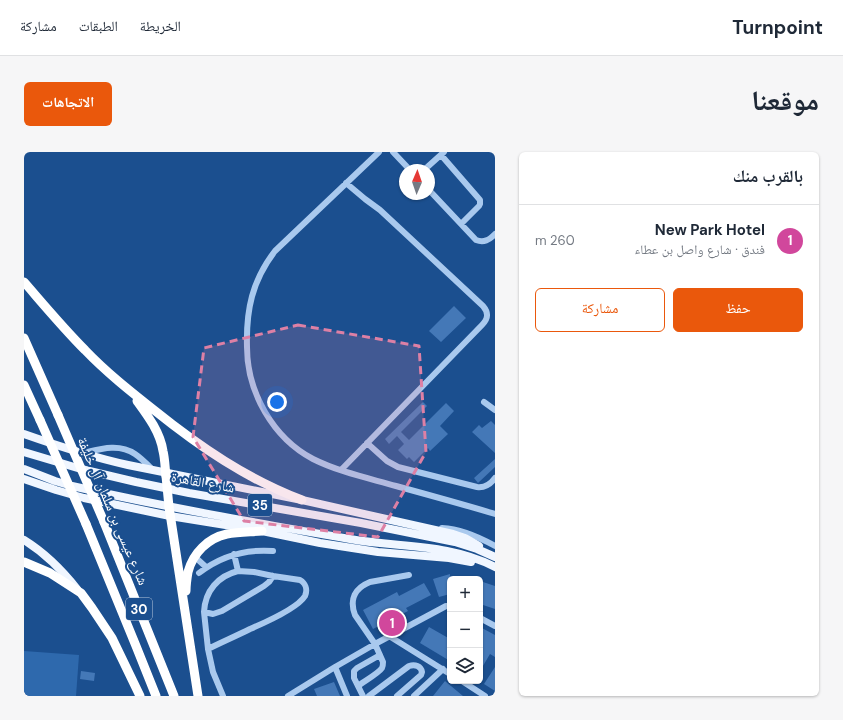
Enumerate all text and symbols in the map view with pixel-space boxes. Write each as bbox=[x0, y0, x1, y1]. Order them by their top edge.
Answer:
text: Turnpoint bbox=[732, 15, 823, 40]
text: مشاركة bbox=[20, 17, 57, 35]
text: الطبقات bbox=[79, 17, 118, 35]
text: الخريطة bbox=[140, 17, 181, 35]
button: الاتجاهات bbox=[24, 82, 112, 126]
text: موقعنا bbox=[751, 82, 819, 119]
north arrow bbox=[399, 164, 435, 200]
text: بالقرب منك bbox=[733, 165, 803, 187]
text: New Park Hotel bbox=[655, 220, 765, 240]
text: 260 m bbox=[535, 232, 575, 249]
text: 1 bbox=[788, 232, 792, 249]
text: فندق · شارع واصل بن عطاء bbox=[635, 241, 765, 258]
button: مشاركة bbox=[535, 288, 665, 332]
button: حفظ bbox=[673, 288, 803, 332]
your location bbox=[267, 392, 287, 412]
street label: شارع عيسى بن سلمان آل خليفة bbox=[73, 434, 152, 588]
street label: شارع القاهرة bbox=[170, 468, 236, 497]
road number: 35 bbox=[248, 494, 272, 516]
map controls bbox=[447, 576, 483, 684]
button: + bbox=[447, 576, 483, 612]
road number: 30 bbox=[126, 598, 152, 620]
pin: 1 bbox=[379, 608, 405, 638]
button: − bbox=[447, 612, 483, 648]
button: layers bbox=[447, 648, 483, 684]

